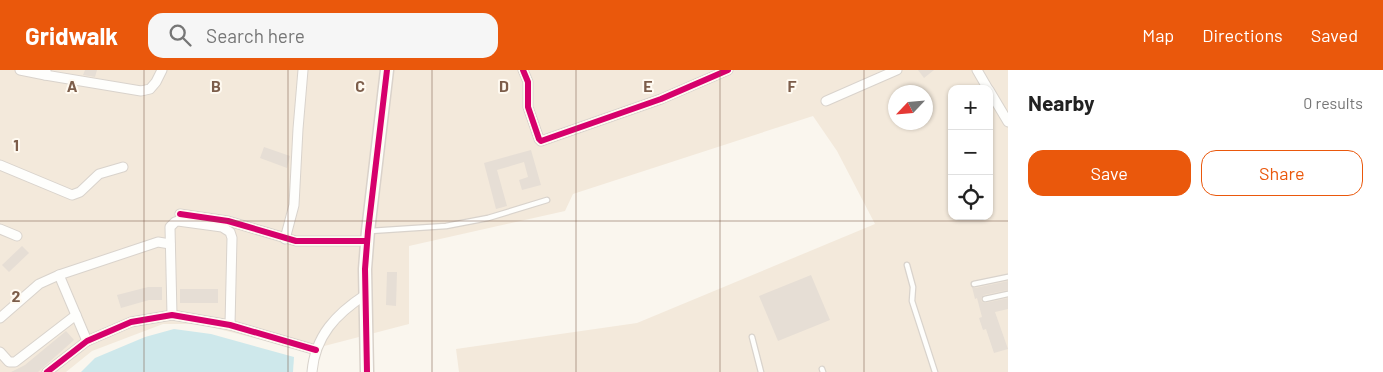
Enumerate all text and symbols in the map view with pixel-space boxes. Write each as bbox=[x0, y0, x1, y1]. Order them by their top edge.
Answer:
search box bbox=[148, 13, 498, 58]
text: Gridwalk bbox=[25, 21, 118, 50]
icon: search bbox=[166, 21, 194, 49]
text: Search here bbox=[206, 24, 305, 47]
text: Map bbox=[1142, 24, 1174, 46]
text: Directions bbox=[1202, 24, 1283, 46]
text: Saved bbox=[1311, 24, 1358, 46]
text: A bbox=[67, 76, 78, 95]
text: B bbox=[211, 76, 221, 95]
text: C bbox=[355, 76, 365, 95]
text: D bbox=[499, 76, 509, 95]
text: E bbox=[643, 76, 653, 95]
text: F bbox=[788, 76, 797, 95]
north arrow bbox=[888, 85, 933, 130]
map controls bbox=[948, 85, 993, 220]
button: + bbox=[948, 85, 993, 130]
text: Nearby bbox=[1028, 90, 1094, 115]
text: 0 results bbox=[1303, 93, 1363, 112]
button: − bbox=[948, 130, 993, 175]
text: 1 bbox=[13, 135, 19, 154]
button: Save bbox=[1028, 150, 1191, 196]
button: Share bbox=[1201, 150, 1363, 196]
button: locate bbox=[948, 175, 993, 220]
text: 2 bbox=[12, 286, 21, 305]

